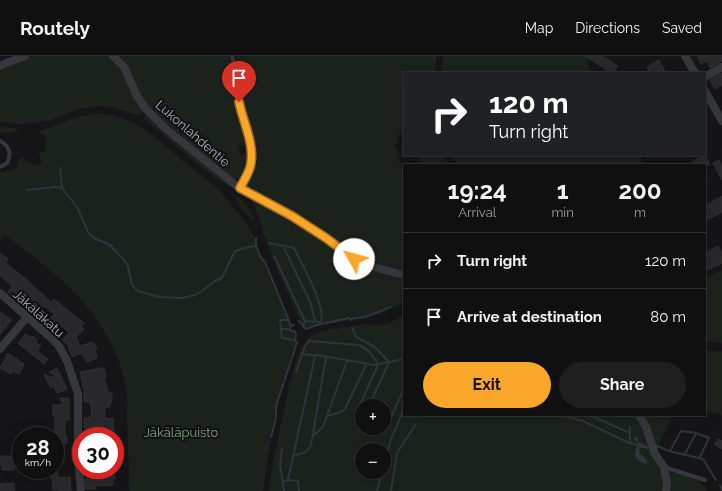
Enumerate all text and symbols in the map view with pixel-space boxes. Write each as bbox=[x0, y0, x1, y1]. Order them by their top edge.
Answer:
text: Routely bbox=[20, 17, 90, 39]
text: Map bbox=[525, 20, 553, 36]
text: Directions bbox=[575, 20, 640, 36]
text: Saved bbox=[662, 20, 702, 36]
pin bbox=[222, 61, 256, 102]
icon: arrive bbox=[228, 67, 250, 89]
text: 120 m bbox=[489, 87, 569, 120]
icon: right bbox=[423, 88, 475, 140]
street label: Lukonlahdentie bbox=[153, 97, 233, 170]
text: Turn right bbox=[489, 121, 568, 142]
text: 19:24 bbox=[448, 176, 507, 205]
text: 1 bbox=[557, 176, 569, 205]
text: 200 bbox=[618, 176, 661, 205]
text: Arrival bbox=[458, 205, 496, 220]
text: min bbox=[551, 205, 574, 220]
text: m bbox=[634, 205, 646, 220]
position arrow bbox=[333, 238, 375, 280]
icon: right bbox=[423, 250, 445, 272]
text: Turn right bbox=[457, 252, 527, 270]
text: 120 m bbox=[645, 252, 686, 270]
street label: Jäkäläkatu bbox=[10, 286, 67, 340]
icon: arrive bbox=[423, 306, 445, 328]
text: Arrive at destination bbox=[457, 308, 602, 326]
text: 80 m bbox=[650, 308, 686, 326]
button: Exit bbox=[423, 362, 551, 408]
button: Share bbox=[559, 362, 686, 408]
map controls bbox=[355, 399, 391, 479]
button: + bbox=[355, 399, 391, 435]
park label: Jäkäläpuisto bbox=[144, 425, 219, 440]
speed limit sign: 30 bbox=[72, 427, 124, 479]
text: 28 bbox=[26, 436, 50, 460]
button: − bbox=[355, 443, 391, 479]
text: km/h bbox=[25, 457, 51, 468]

